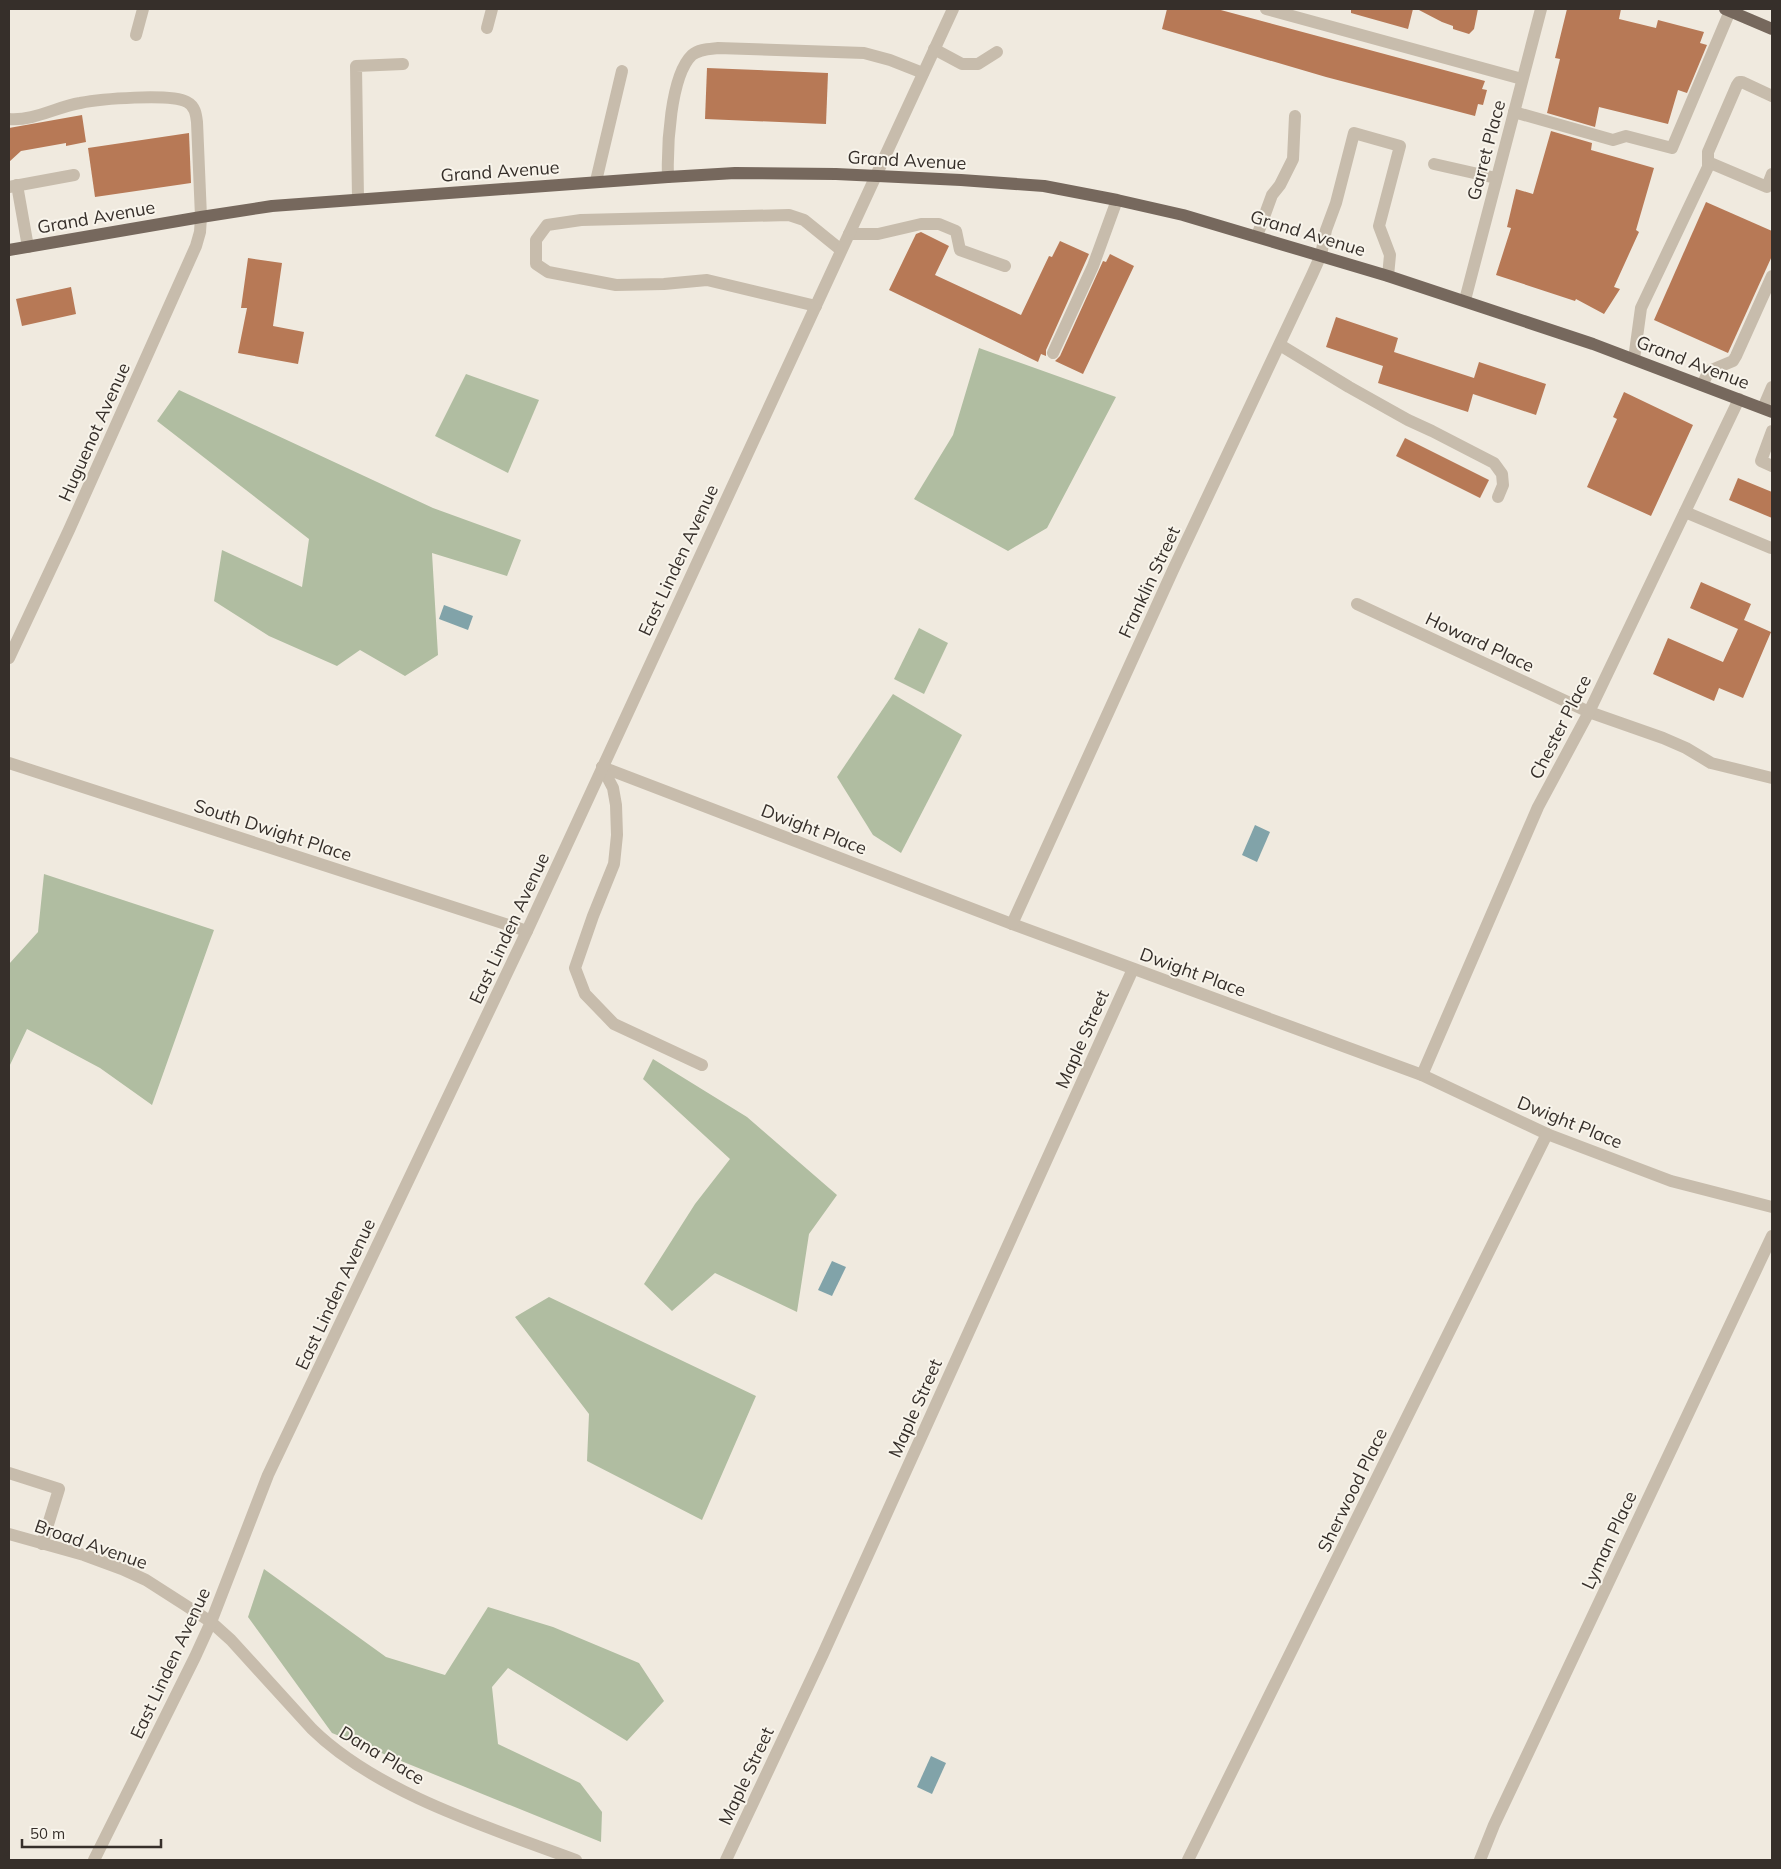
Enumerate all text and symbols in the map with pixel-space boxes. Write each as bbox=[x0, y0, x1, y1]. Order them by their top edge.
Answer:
street label: Garret Place bbox=[1462, 97, 1510, 203]
street label: Grand Avenue bbox=[847, 145, 967, 175]
street label: Grand Avenue bbox=[440, 155, 560, 187]
street label: Grand Avenue bbox=[35, 195, 157, 239]
street label: Grand Avenue bbox=[1248, 205, 1368, 261]
street label: Grand Avenue bbox=[1633, 330, 1753, 394]
street label: Huguenot Avenue bbox=[53, 359, 135, 505]
street label: East Linden Avenue bbox=[633, 481, 723, 639]
street label: Franklin Street bbox=[1113, 522, 1185, 642]
street label: Howard Place bbox=[1422, 607, 1538, 677]
street label: Chester Place bbox=[1524, 671, 1596, 783]
street label: South Dwight Place bbox=[191, 794, 355, 866]
street label: Dwight Place bbox=[758, 798, 870, 860]
street label: East Linden Avenue bbox=[464, 849, 554, 1007]
street label: Dwight Place bbox=[1137, 942, 1249, 1002]
street label: Maple Street bbox=[1050, 986, 1114, 1092]
street label: Dwight Place bbox=[1514, 1091, 1626, 1153]
street label: East Linden Avenue bbox=[290, 1215, 380, 1373]
street label: Maple Street bbox=[883, 1355, 947, 1461]
street label: Sherwood Place bbox=[1312, 1424, 1392, 1556]
street label: Lyman Place bbox=[1576, 1487, 1642, 1593]
street label: Broad Avenue bbox=[31, 1514, 151, 1574]
street label: East Linden Avenue bbox=[125, 1584, 215, 1742]
street label: Dana Place bbox=[335, 1721, 429, 1789]
street label: Maple Street bbox=[713, 1723, 779, 1829]
scale bar bbox=[22, 1816, 161, 1848]
text: 50 m bbox=[30, 1824, 65, 1843]

